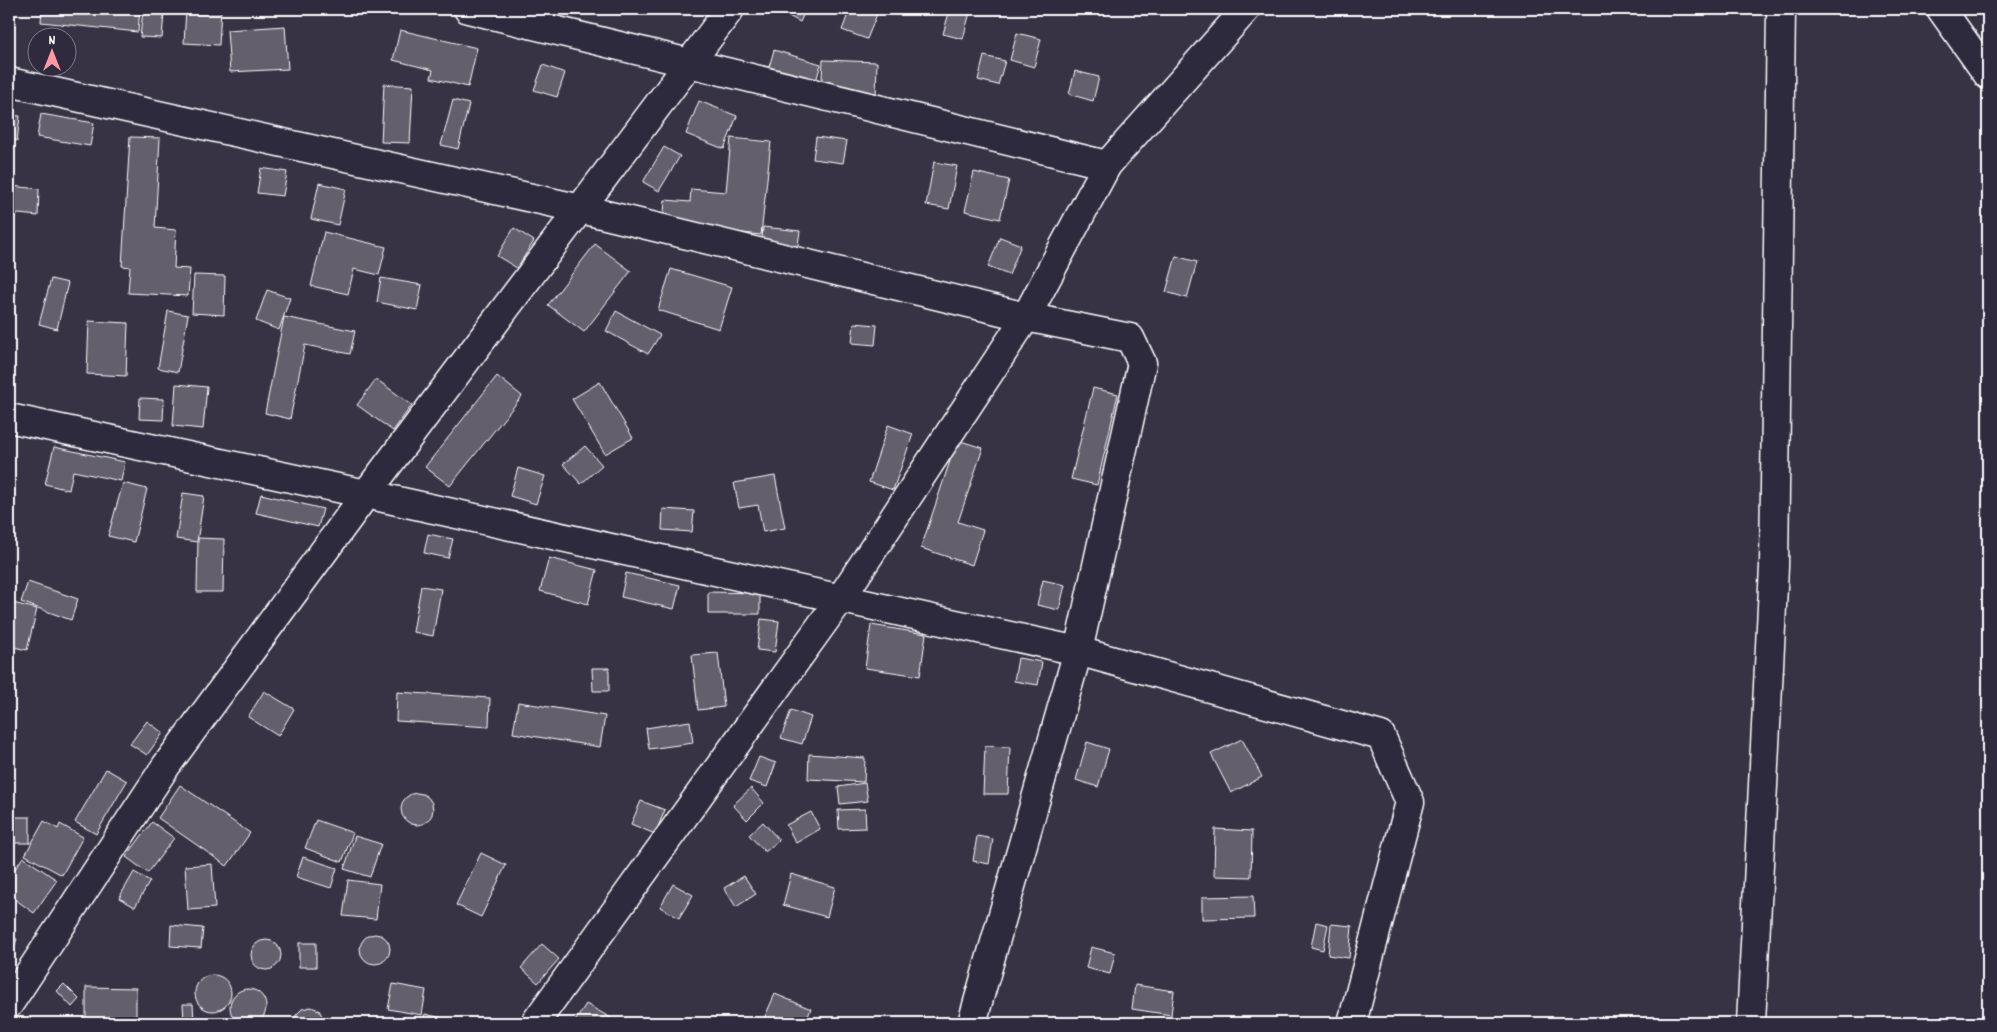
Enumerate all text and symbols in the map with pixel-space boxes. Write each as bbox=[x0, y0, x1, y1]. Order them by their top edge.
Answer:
north arrow bbox=[28, 28, 78, 78]
text: N bbox=[49, 31, 56, 51]

